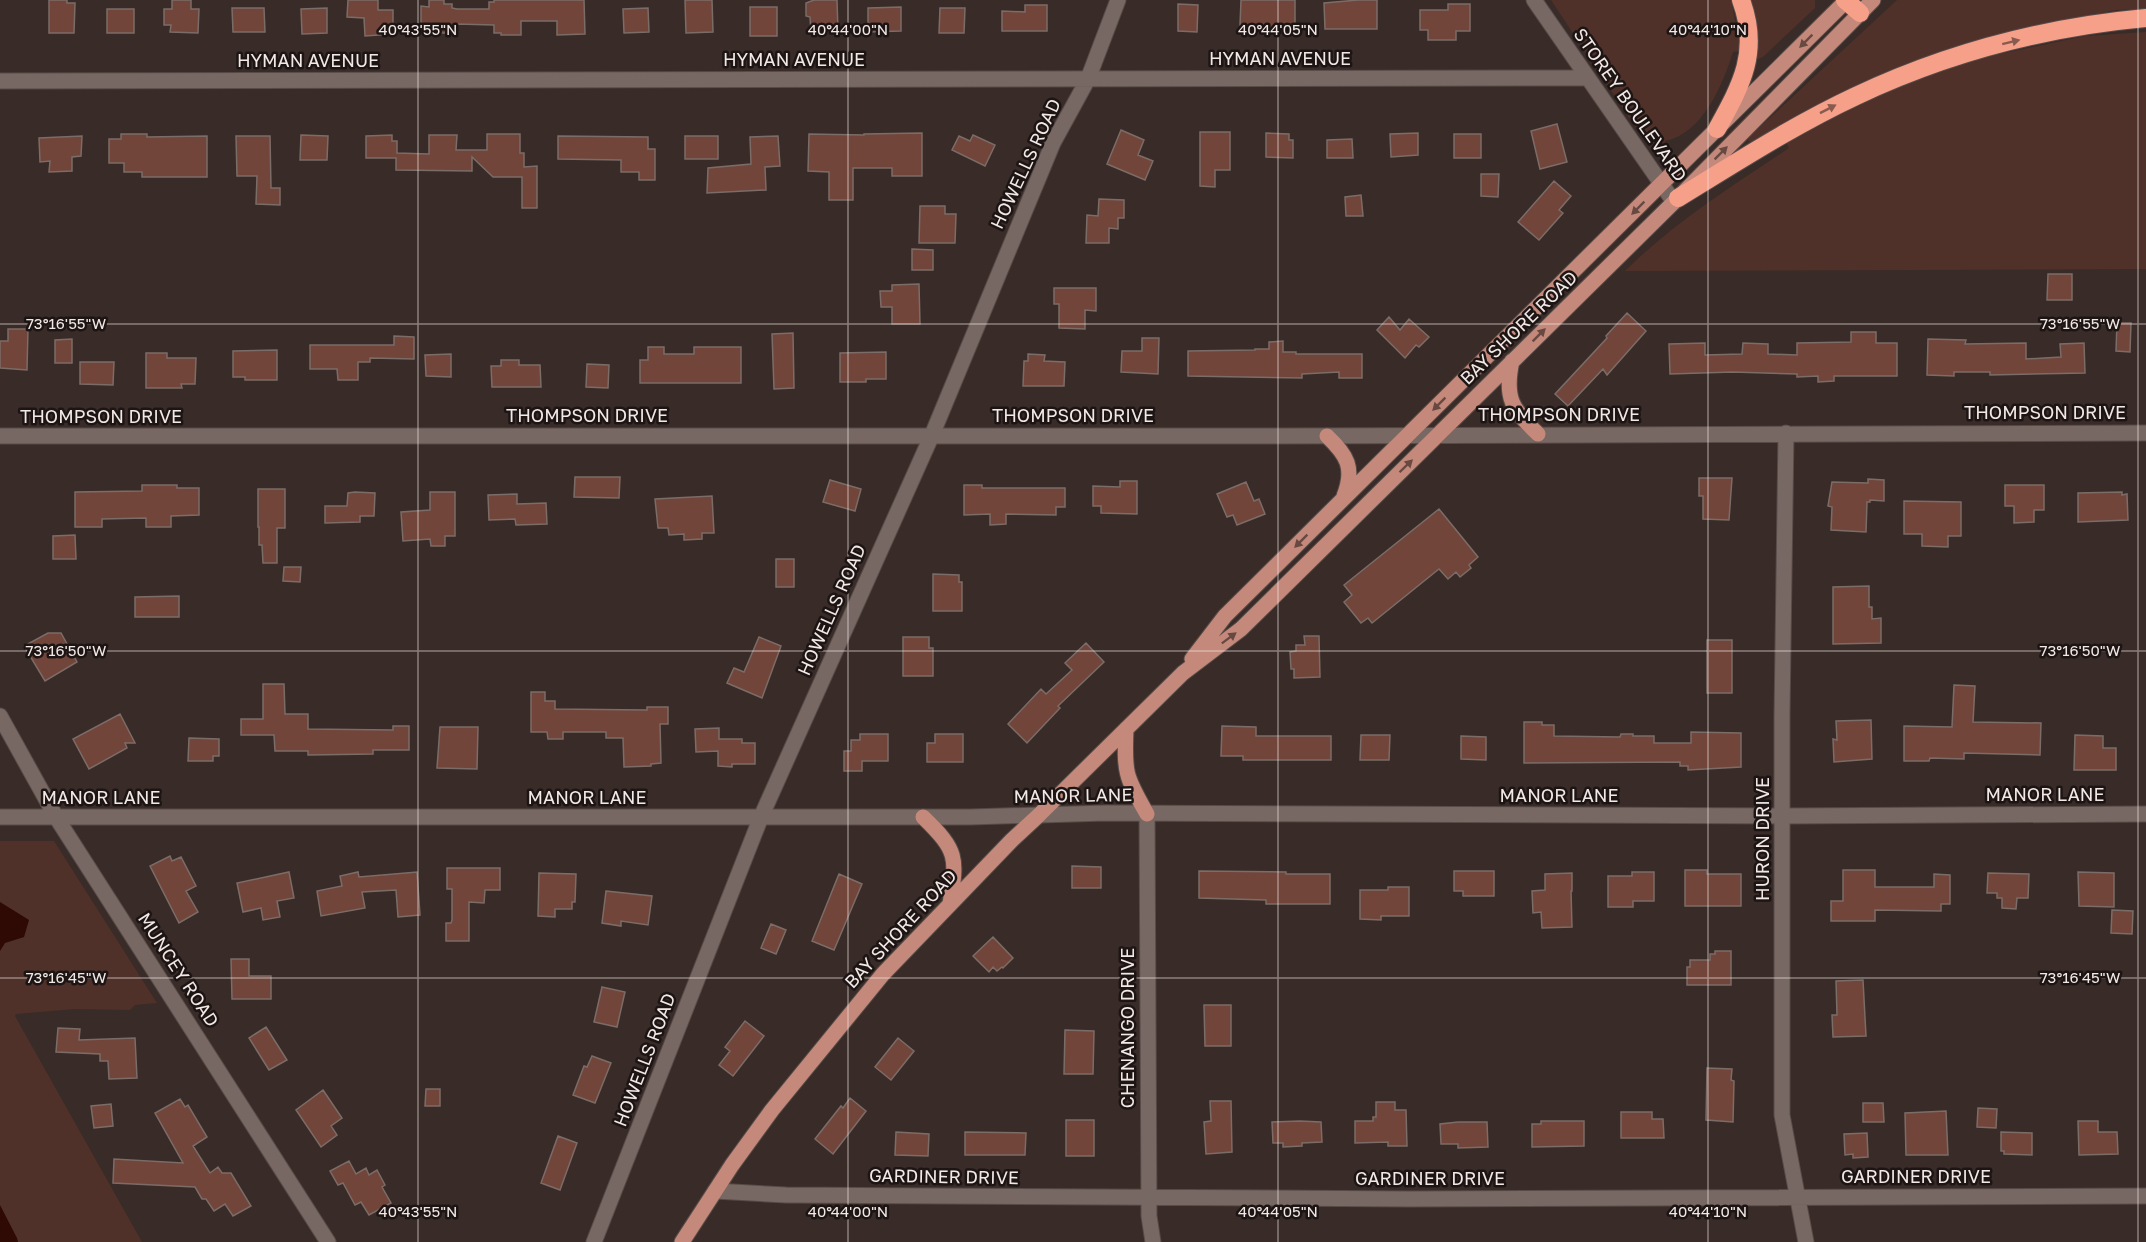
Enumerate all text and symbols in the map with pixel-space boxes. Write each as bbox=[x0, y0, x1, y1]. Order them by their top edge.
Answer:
text: 40°43'55"N bbox=[379, 20, 457, 38]
text: 40°44'00"N bbox=[808, 20, 888, 38]
text: 40°44'05"N bbox=[1238, 20, 1318, 38]
text: 40°44'10"N bbox=[1669, 20, 1747, 38]
street label: STOREY BOULEVARD bbox=[1570, 24, 1692, 185]
one-way arrow bbox=[1798, 34, 1813, 48]
one-way arrow bbox=[2002, 36, 2020, 46]
street label: HYMAN AVENUE bbox=[1209, 47, 1351, 69]
street label: HYMAN AVENUE bbox=[723, 48, 865, 70]
street label: HYMAN AVENUE bbox=[237, 49, 379, 71]
street label: HOWELLS ROAD bbox=[985, 95, 1065, 232]
one-way arrow bbox=[1820, 105, 1837, 114]
one-way arrow bbox=[1714, 146, 1728, 160]
one-way arrow bbox=[1631, 201, 1645, 215]
street label: BAY SHORE ROAD bbox=[1455, 266, 1581, 389]
text: 73°16'55"W bbox=[26, 314, 106, 332]
text: 73°16'55"W bbox=[2040, 314, 2120, 332]
one-way arrow bbox=[1532, 328, 1546, 342]
one-way arrow bbox=[1433, 397, 1447, 411]
street label: THOMPSON DRIVE bbox=[1964, 401, 2126, 423]
street label: THOMPSON DRIVE bbox=[1478, 403, 1640, 425]
street label: THOMPSON DRIVE bbox=[506, 404, 668, 426]
street label: THOMPSON DRIVE bbox=[992, 404, 1154, 426]
street label: THOMPSON DRIVE bbox=[20, 405, 182, 427]
one-way arrow bbox=[1398, 459, 1413, 473]
one-way arrow bbox=[1294, 534, 1308, 548]
street label: HOWELLS ROAD bbox=[792, 541, 870, 679]
one-way arrow bbox=[1222, 632, 1237, 644]
text: 73°16'50"W bbox=[26, 641, 106, 659]
text: 73°16'50"W bbox=[2040, 641, 2120, 659]
street label: HURON DRIVE bbox=[1751, 777, 1773, 901]
street label: MANOR LANE bbox=[1013, 783, 1133, 807]
street label: MANOR LANE bbox=[1986, 783, 2104, 805]
street label: MANOR LANE bbox=[1500, 784, 1618, 806]
street label: MANOR LANE bbox=[42, 786, 160, 808]
street label: MANOR LANE bbox=[528, 786, 646, 808]
street label: BAY SHORE ROAD bbox=[840, 864, 961, 992]
street label: MUNCEY ROAD bbox=[134, 908, 224, 1031]
street label: CHENANGO DRIVE bbox=[1116, 948, 1138, 1108]
text: 73°16'45"W bbox=[26, 968, 106, 986]
text: 73°16'45"W bbox=[2040, 968, 2120, 986]
street label: HOWELLS ROAD bbox=[609, 990, 680, 1129]
street label: GARDINER DRIVE bbox=[869, 1164, 1019, 1188]
street label: GARDINER DRIVE bbox=[1841, 1165, 1991, 1187]
street label: GARDINER DRIVE bbox=[1355, 1167, 1505, 1189]
text: 40°43'55"N bbox=[379, 1202, 457, 1220]
text: 40°44'00"N bbox=[808, 1202, 888, 1220]
text: 40°44'05"N bbox=[1238, 1202, 1318, 1220]
text: 40°44'10"N bbox=[1669, 1202, 1747, 1220]

